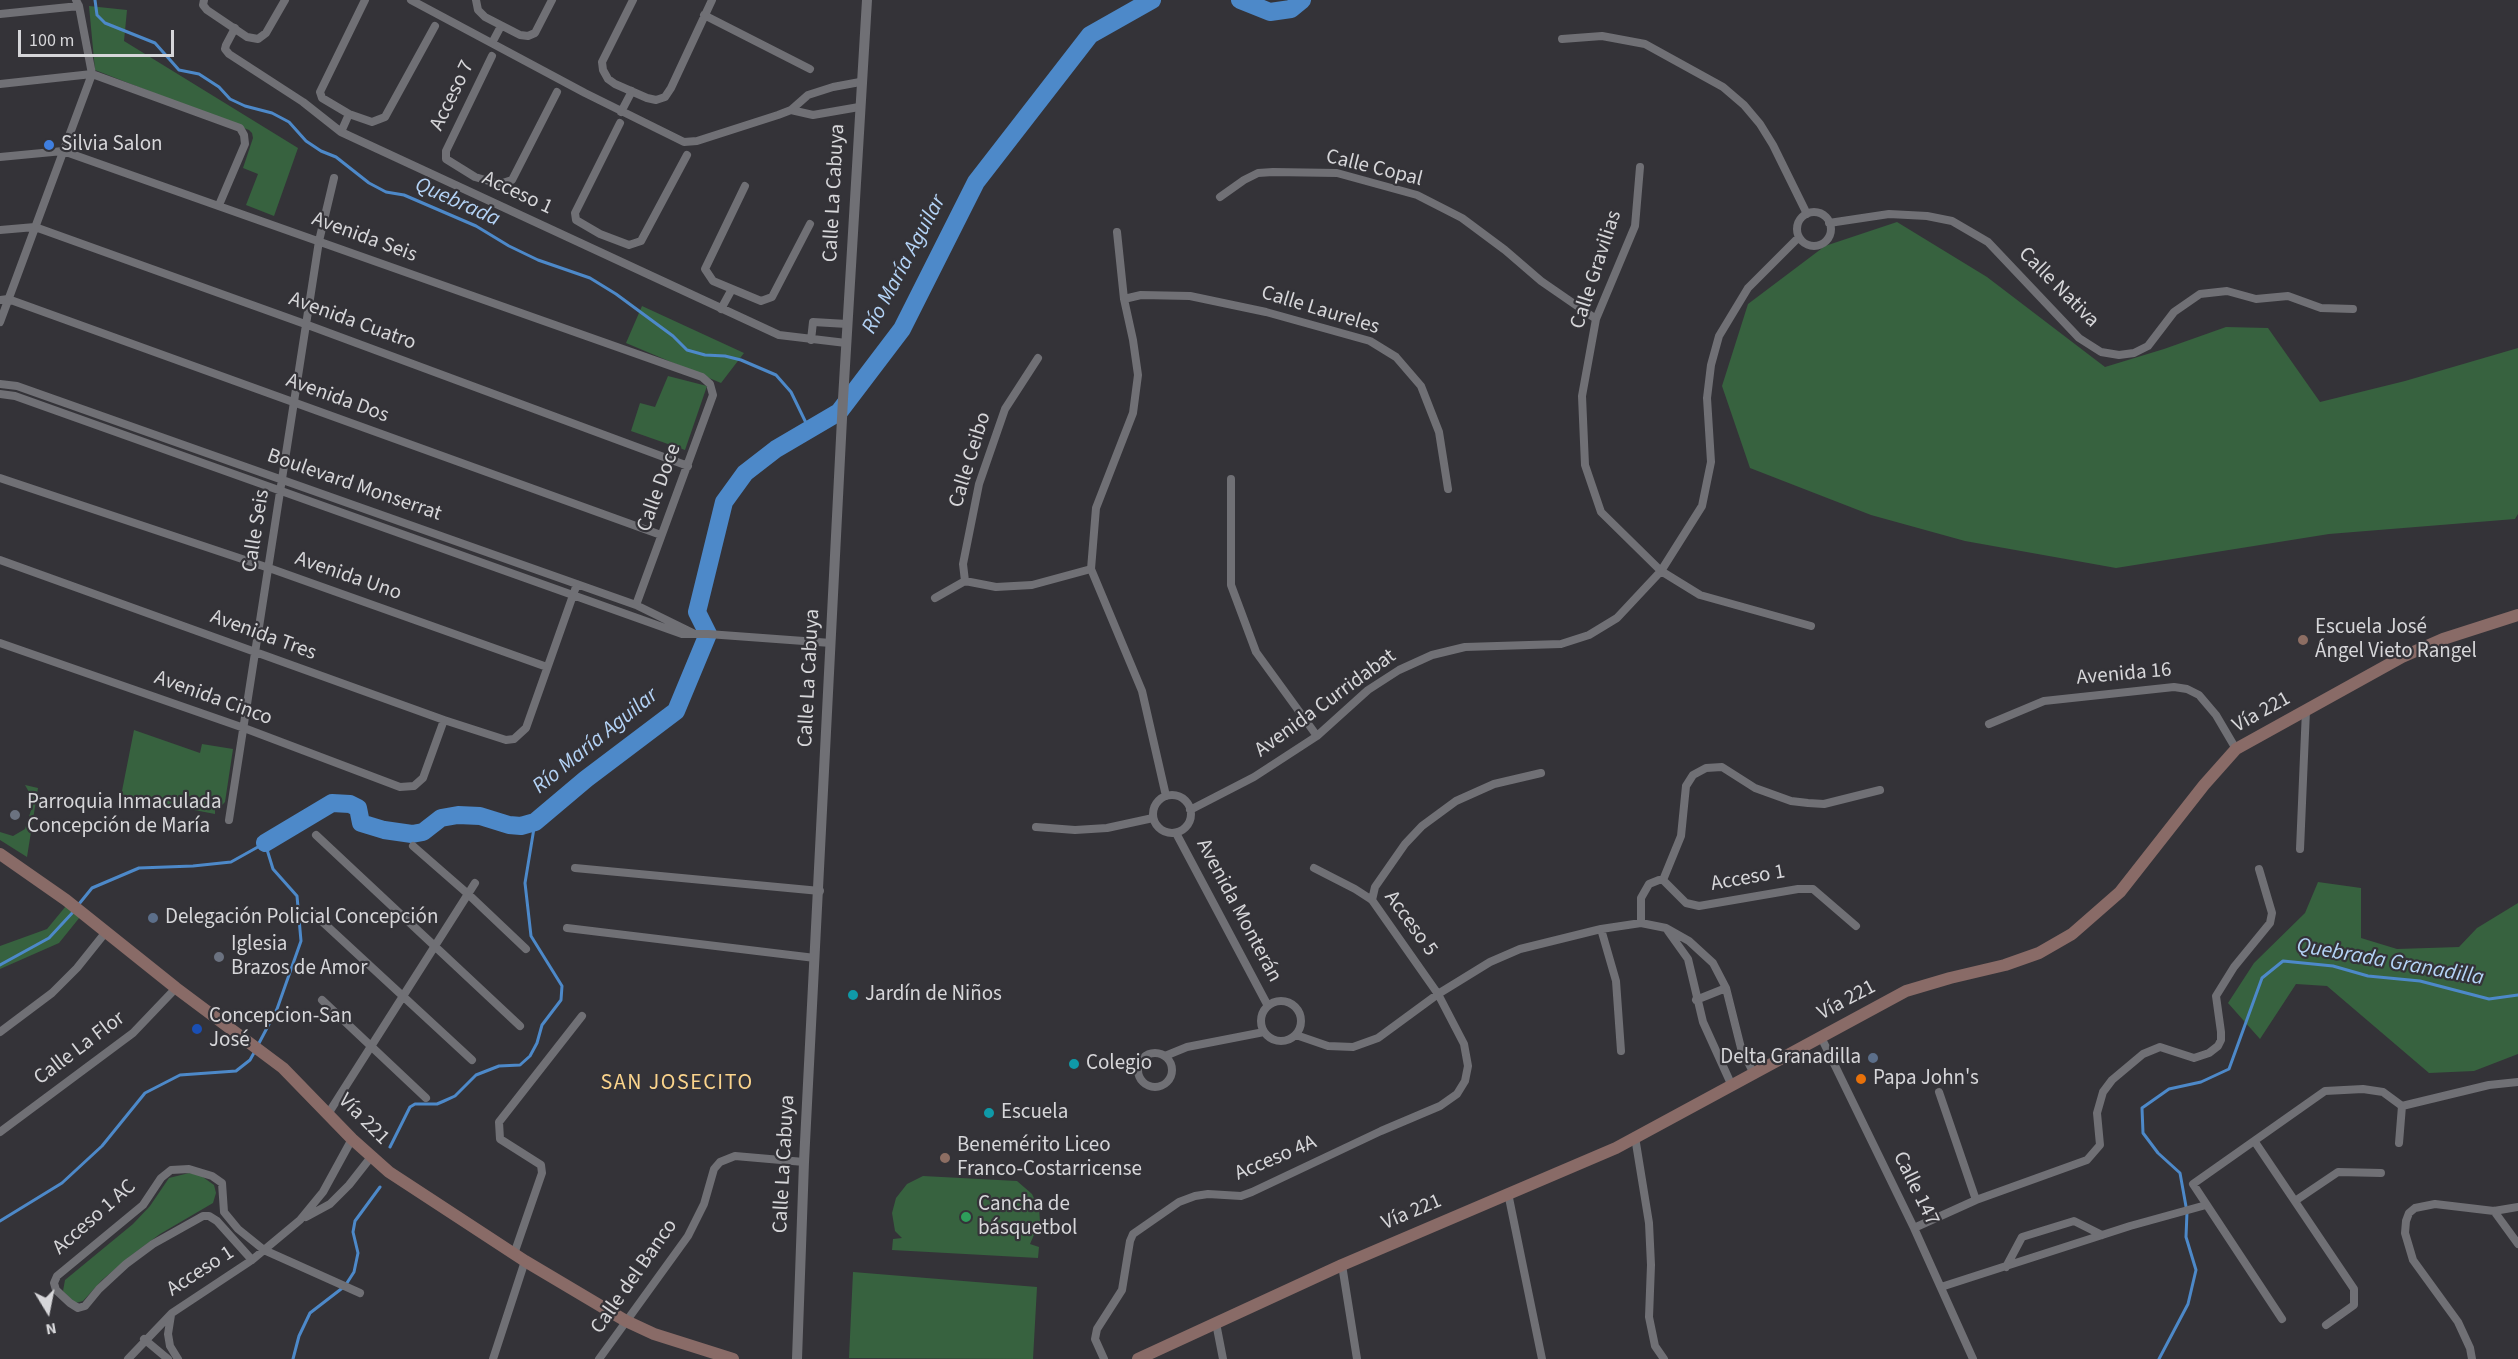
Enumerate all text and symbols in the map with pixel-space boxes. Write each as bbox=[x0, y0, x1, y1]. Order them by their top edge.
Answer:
scale bar bbox=[21, 18, 177, 56]
text: 100 m bbox=[29, 28, 74, 53]
street label: Acceso 7 bbox=[425, 57, 481, 135]
street label: Calle La Cabuya bbox=[819, 123, 851, 263]
place label: Silvia Salon bbox=[61, 132, 163, 158]
marker: Silvia Salon bbox=[42, 138, 56, 152]
street label: Calle Copal bbox=[1323, 145, 1425, 193]
street label: Acceso 1 bbox=[478, 167, 556, 221]
water label: Quebrada bbox=[410, 173, 504, 233]
water label: Río María Aguilar bbox=[857, 191, 953, 339]
street label: Avenida Seis bbox=[308, 207, 420, 269]
street label: Calle Gravilias bbox=[1566, 208, 1628, 332]
street label: Calle Nativa bbox=[2012, 242, 2104, 334]
street label: Calle Laureles bbox=[1258, 281, 1382, 341]
street label: Avenida Cuatro bbox=[285, 287, 419, 357]
street label: Avenida Dos bbox=[282, 369, 392, 429]
street label: Calle Ceibo bbox=[945, 409, 997, 511]
street label: Calle Doce bbox=[632, 441, 688, 535]
street label: Boulevard Monserrat bbox=[263, 444, 445, 528]
street label: Calle Seis bbox=[238, 488, 276, 574]
street label: Avenida Uno bbox=[291, 547, 405, 607]
street label: Avenida Tres bbox=[207, 605, 319, 667]
street label: Calle La Cabuya bbox=[794, 608, 826, 748]
place label: Escuela José Ángel Vieto Rangel bbox=[2315, 615, 2477, 665]
marker: Escuela José Ángel Vieto Rangel bbox=[2296, 633, 2310, 647]
street label: Avenida Curridabat bbox=[1250, 644, 1402, 764]
street label: Avenida 16 bbox=[2075, 658, 2173, 692]
street label: Avenida Cinco bbox=[151, 666, 275, 732]
water label: Río María Aguilar bbox=[528, 683, 664, 801]
street label: Vía 221 bbox=[2229, 687, 2295, 739]
place label: Parroquia Inmaculada Concepción de María bbox=[27, 790, 222, 840]
marker: Parroquia Inmaculada Concepción de María bbox=[8, 808, 22, 822]
street label: Avenida Monterán bbox=[1190, 835, 1286, 987]
street label: Acceso 1 bbox=[1709, 860, 1787, 898]
street label: Acceso 5 bbox=[1378, 886, 1442, 962]
place label: Delegación Policial Concepción bbox=[165, 905, 438, 931]
marker: Delegación Policial Concepción bbox=[146, 911, 160, 925]
place label: Iglesia Brazos de Amor bbox=[231, 932, 368, 982]
water label: Quebrada Granadilla bbox=[2294, 934, 2486, 992]
marker: Iglesia Brazos de Amor bbox=[212, 950, 226, 964]
street label: Vía 221 bbox=[1814, 975, 1880, 1027]
place label: Jardín de Niños bbox=[865, 982, 1002, 1008]
marker: Jardín de Niños bbox=[846, 988, 860, 1002]
place label: Concepcion-San José bbox=[209, 1004, 352, 1054]
street label: Calle La Flor bbox=[30, 1007, 130, 1091]
marker: Concepcion-San José bbox=[190, 1022, 204, 1036]
place label: Delta Granadilla bbox=[1720, 1045, 1861, 1071]
place label: Colegio bbox=[1086, 1051, 1152, 1077]
marker: Delta Granadilla bbox=[1866, 1051, 1880, 1065]
marker: Colegio bbox=[1067, 1057, 1081, 1071]
place label: Papa John's bbox=[1873, 1066, 1979, 1092]
district label: SAN JOSECITO bbox=[600, 1071, 754, 1097]
marker: Papa John's bbox=[1854, 1072, 1868, 1086]
street label: Vía 221 bbox=[332, 1089, 394, 1151]
street label: Calle La Cabuya bbox=[769, 1094, 801, 1234]
place label: Escuela bbox=[1001, 1100, 1068, 1126]
marker: Escuela bbox=[982, 1106, 996, 1120]
street label: Acceso 4A bbox=[1231, 1131, 1321, 1187]
place label: Benemérito Liceo Franco-Costarricense bbox=[957, 1133, 1142, 1183]
street label: Calle 147 bbox=[1886, 1148, 1944, 1230]
marker: Benemérito Liceo Franco-Costarricense bbox=[938, 1151, 952, 1165]
street label: Acceso 1 AC bbox=[48, 1175, 142, 1261]
street label: Vía 221 bbox=[1378, 1189, 1446, 1237]
place label: Cancha de básquetbol bbox=[978, 1192, 1077, 1242]
marker: Cancha de básquetbol bbox=[959, 1210, 973, 1224]
street label: Calle del Banco bbox=[586, 1215, 684, 1339]
street label: Acceso 1 bbox=[163, 1241, 239, 1303]
north arrow bbox=[18, 1281, 78, 1341]
text: N bbox=[44, 1317, 58, 1340]

